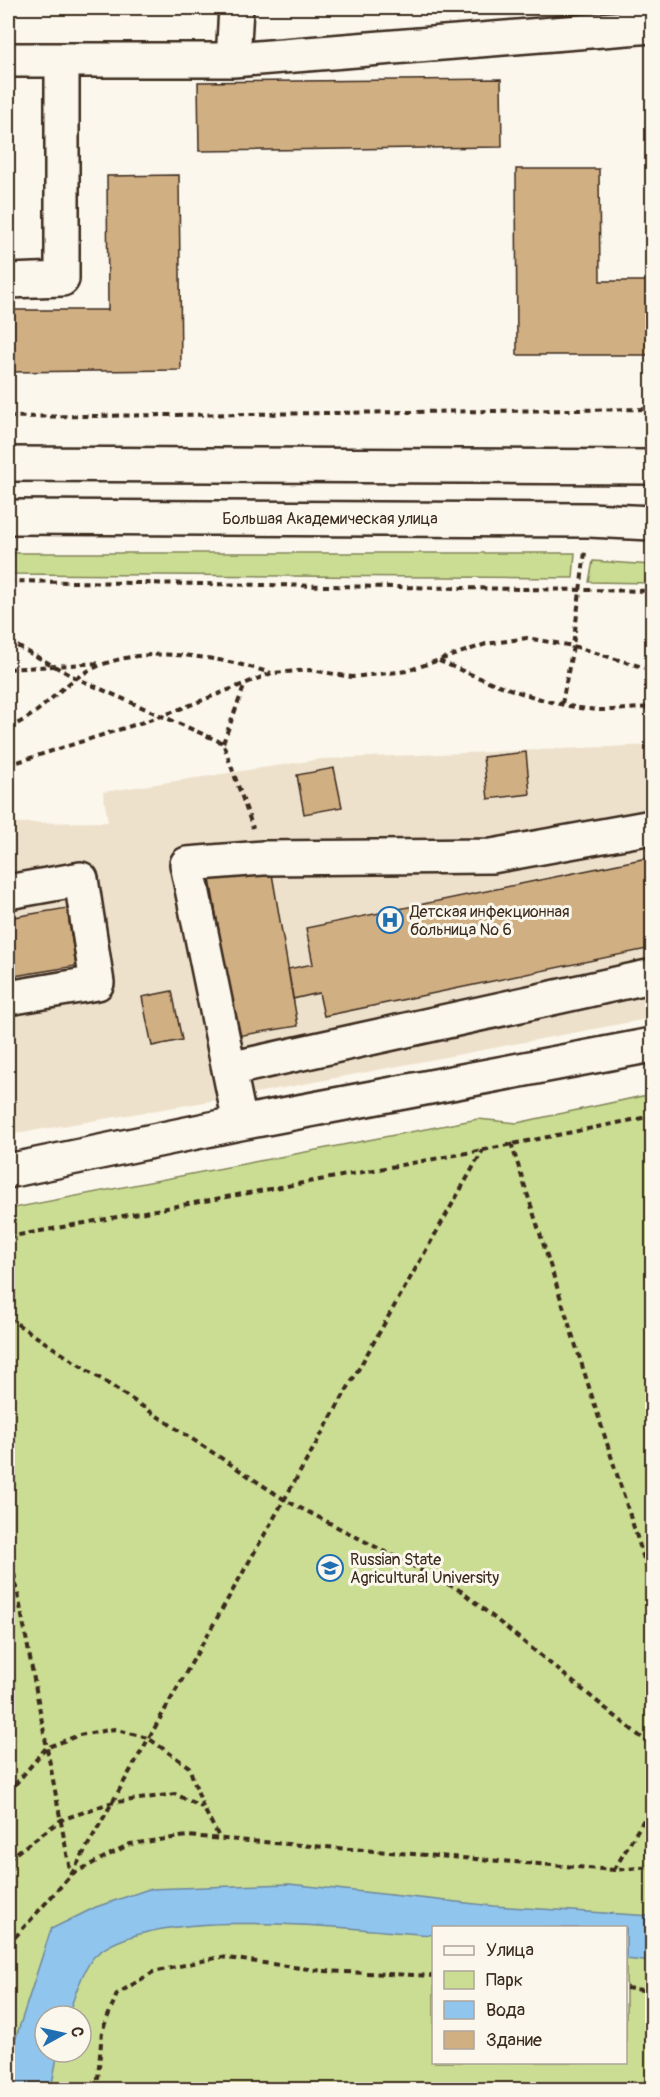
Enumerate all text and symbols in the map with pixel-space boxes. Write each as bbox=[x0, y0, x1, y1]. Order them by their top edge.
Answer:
street label: Большая Академическая улица bbox=[222, 509, 438, 529]
place label: Детская инфекционная больница № 6 bbox=[409, 902, 570, 940]
hospital icon: Детская инфекционная больница № 6 bbox=[375, 905, 405, 935]
place label: Russian State Agricultural University bbox=[350, 1550, 499, 1588]
school or university icon: Russian State Agricultural University bbox=[315, 1553, 345, 1583]
legend bbox=[432, 1926, 627, 2064]
text: Улица bbox=[486, 1939, 534, 1962]
text: Парк bbox=[486, 1969, 523, 1992]
text: Вода bbox=[486, 1999, 525, 2022]
north arrow bbox=[33, 2004, 93, 2064]
text: С bbox=[66, 2026, 87, 2038]
text: Здание bbox=[486, 2029, 542, 2052]

